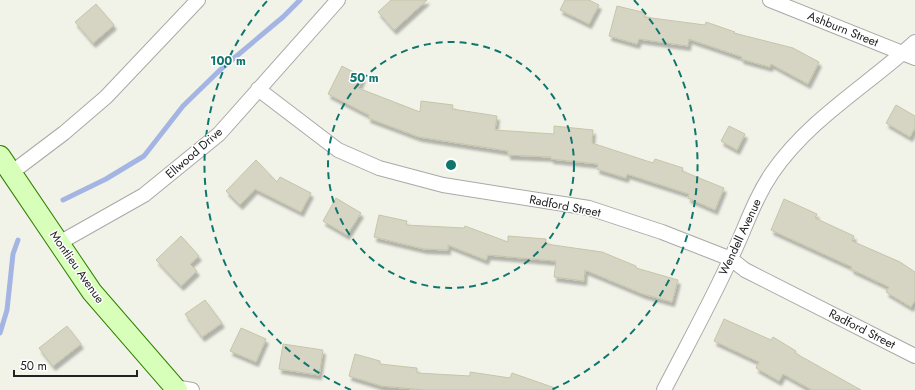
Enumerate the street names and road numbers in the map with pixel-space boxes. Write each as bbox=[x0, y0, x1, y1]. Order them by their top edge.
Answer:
street label: Ashburn Street bbox=[805, 7, 881, 51]
street label: Ellwood Drive bbox=[162, 123, 226, 183]
street label: Radford Street bbox=[528, 190, 602, 222]
street label: Wendell Avenue bbox=[714, 196, 766, 278]
street label: Montlieu Avenue bbox=[45, 227, 109, 307]
street label: Radford Street bbox=[826, 305, 898, 354]

